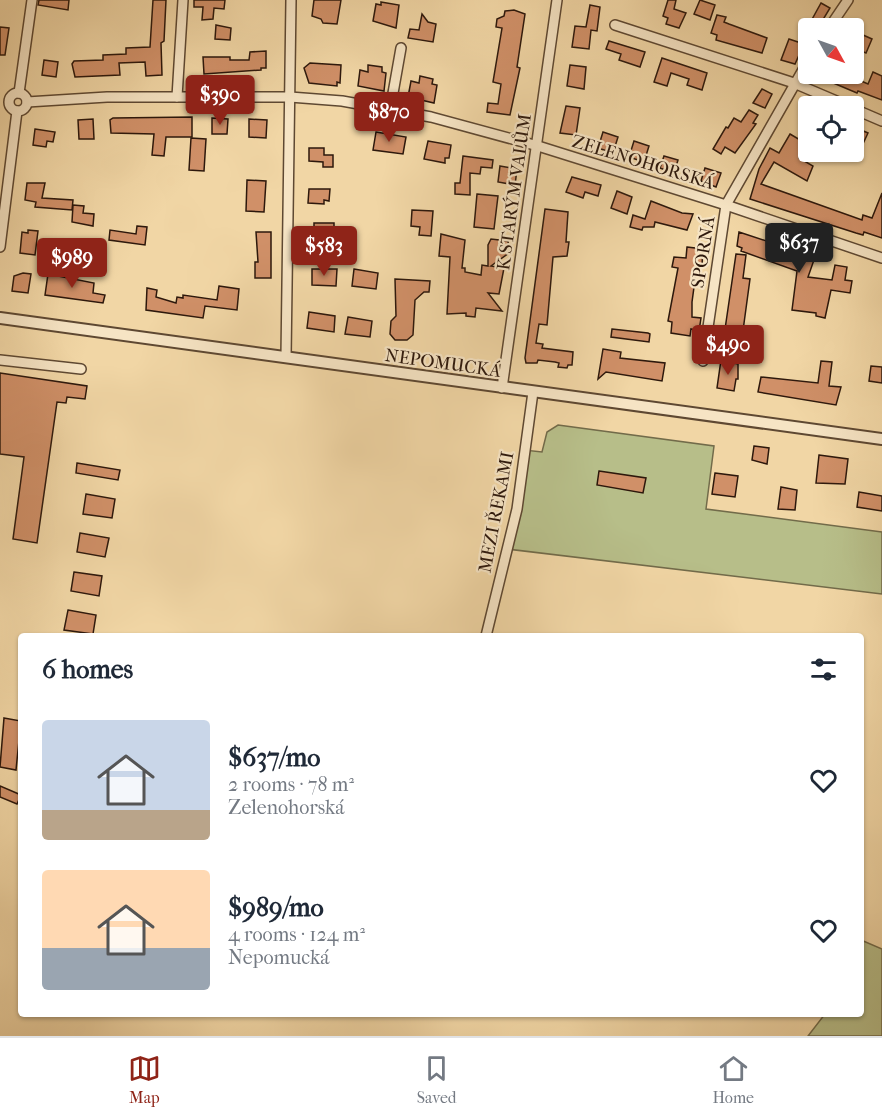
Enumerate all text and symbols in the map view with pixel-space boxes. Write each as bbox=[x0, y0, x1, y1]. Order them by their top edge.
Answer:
north arrow bbox=[798, 18, 864, 84]
map controls bbox=[798, 18, 864, 162]
pin: $390 bbox=[184, 75, 256, 126]
text: $390 bbox=[200, 83, 240, 106]
pin: $870 bbox=[353, 92, 425, 143]
button: locate bbox=[798, 96, 864, 162]
text: $870 bbox=[368, 100, 410, 123]
street label: K STARÝM VALŮM bbox=[492, 112, 536, 272]
street label: ZELENOHORSKÁ bbox=[569, 130, 717, 194]
street label: SPORNÁ bbox=[686, 214, 720, 289]
pin: $637 bbox=[763, 223, 835, 274]
pin: $583 bbox=[288, 226, 360, 277]
text: $637 bbox=[779, 231, 819, 254]
text: $583 bbox=[305, 234, 343, 257]
pin: $989 bbox=[36, 238, 108, 289]
text: $989 bbox=[51, 246, 93, 269]
pin: $490 bbox=[692, 325, 764, 376]
text: $490 bbox=[706, 333, 750, 356]
street label: NEPOMUCKÁ bbox=[384, 344, 503, 382]
street label: MEZI ŘEKAMI bbox=[473, 449, 519, 574]
icon: filters bbox=[807, 653, 840, 686]
text: 6 homes bbox=[42, 654, 133, 685]
text: $637/mo bbox=[228, 742, 320, 773]
icon: home bbox=[90, 744, 162, 816]
icon: heart bbox=[807, 764, 840, 797]
text: 2 rooms · 78 m² bbox=[228, 773, 354, 796]
text: Zelenohorská bbox=[228, 796, 345, 819]
text: $989/mo bbox=[228, 892, 324, 923]
icon: home bbox=[90, 894, 162, 966]
icon: heart bbox=[807, 914, 840, 947]
text: 4 rooms · 124 m² bbox=[228, 923, 365, 946]
text: Nepomucká bbox=[228, 946, 330, 969]
tab: Map bbox=[128, 1052, 161, 1107]
tab: Saved bbox=[417, 1052, 457, 1107]
tab: Home bbox=[712, 1052, 754, 1107]

